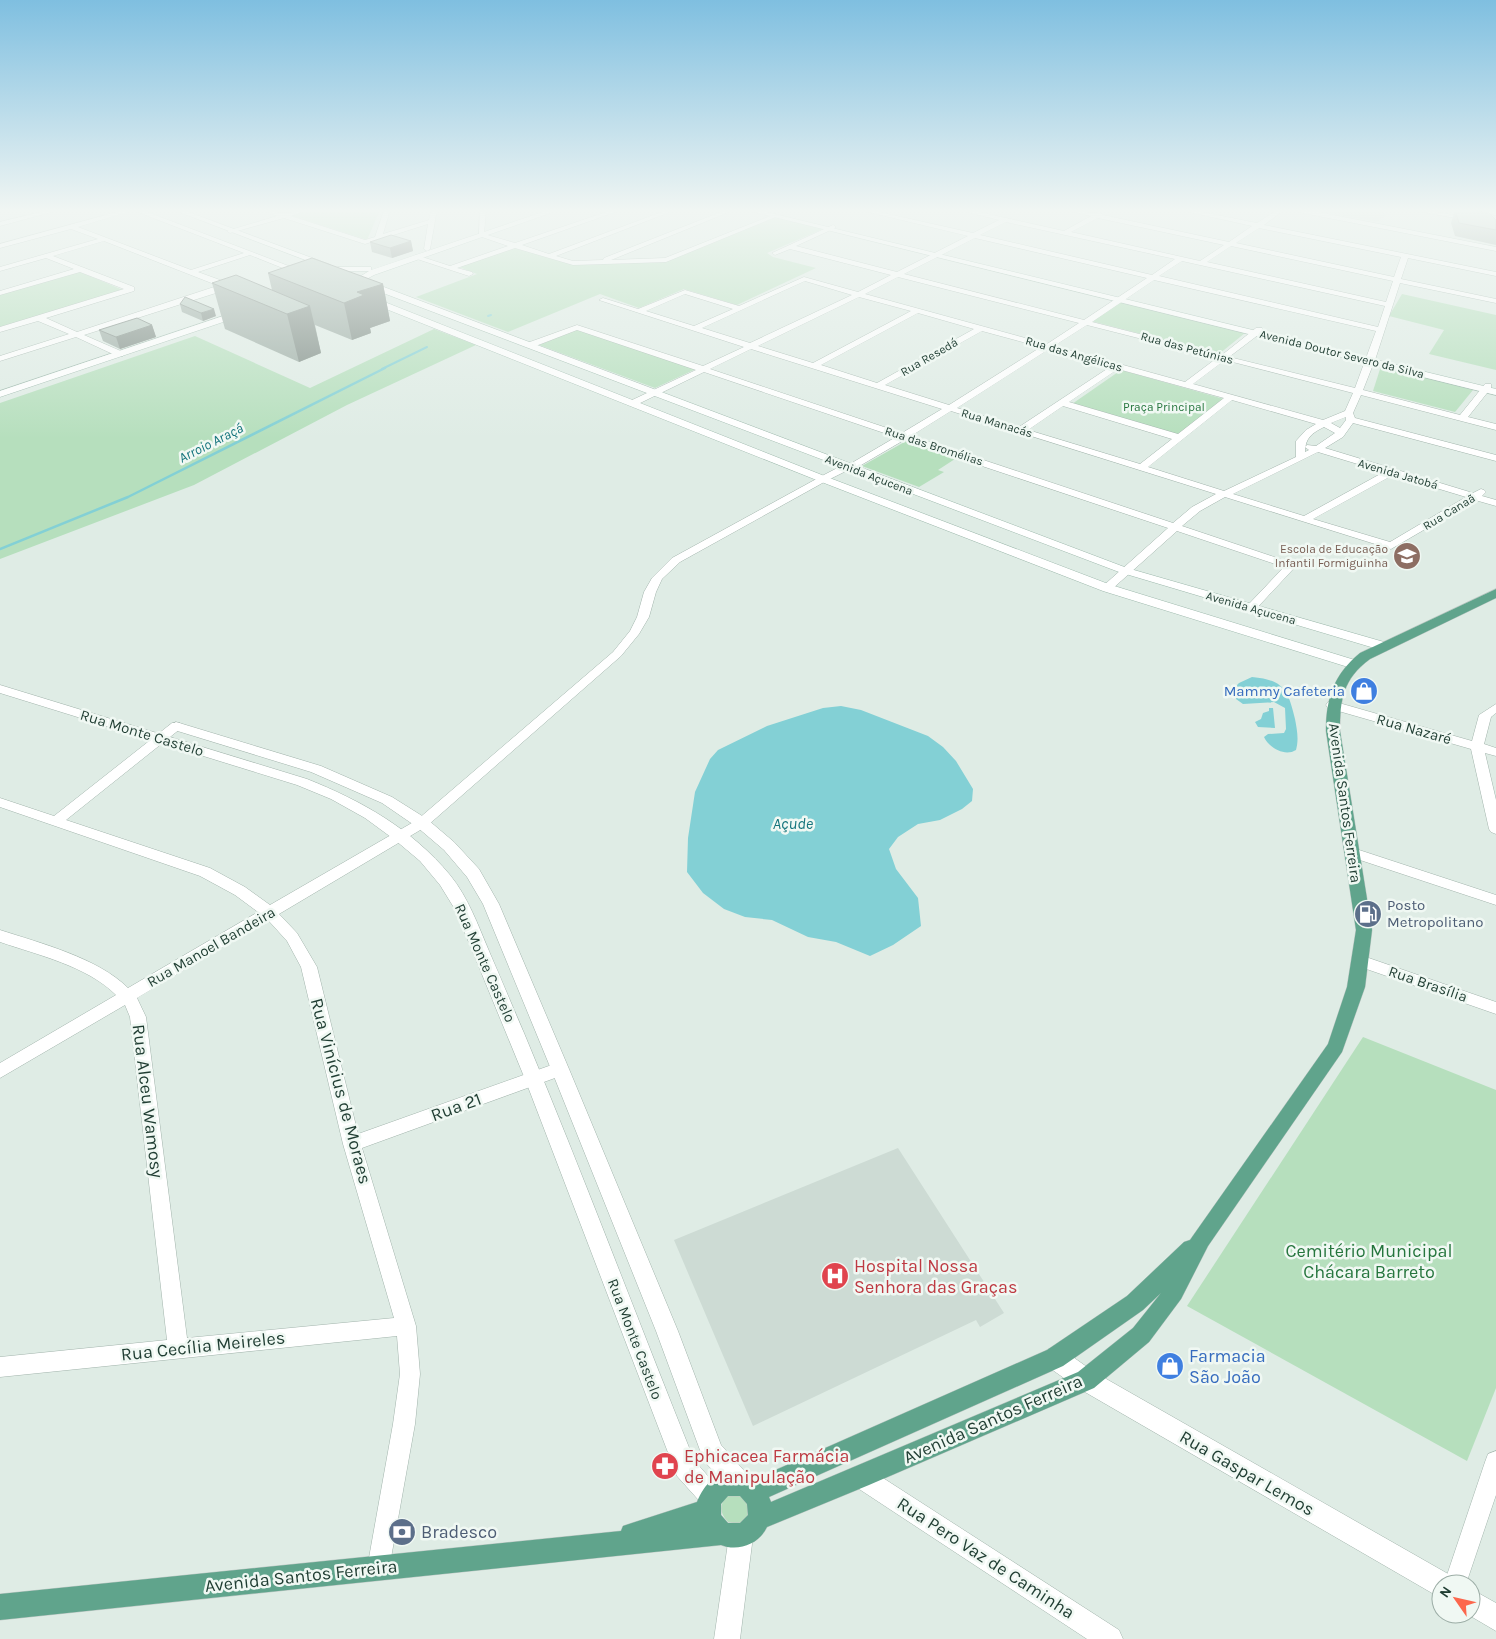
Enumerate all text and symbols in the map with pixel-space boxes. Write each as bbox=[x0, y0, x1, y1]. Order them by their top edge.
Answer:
street label: Avenida Doutor Severo da Silva bbox=[1258, 327, 1426, 381]
street label: Rua das Petúnias bbox=[1139, 329, 1235, 367]
street label: Rua das Angélicas bbox=[1024, 333, 1124, 375]
street label: Rua Resedá bbox=[898, 335, 960, 379]
park label: Praça Principal bbox=[1123, 400, 1205, 414]
street label: Rua Manacás bbox=[960, 406, 1034, 440]
water label: Arroio Araçá bbox=[176, 420, 246, 466]
street label: Rua das Bromélias bbox=[883, 423, 985, 469]
street label: Avenida Açucena bbox=[823, 452, 915, 498]
street label: Avenida Jatobá bbox=[1356, 456, 1440, 492]
street label: Rua Canaã bbox=[1420, 491, 1478, 533]
school or university icon: Escola de Educação Infantil Formiguinha bbox=[1392, 541, 1422, 571]
place label: Escola de Educação Infantil Formiguinha bbox=[1275, 542, 1388, 570]
street label: Avenida Açucena bbox=[1204, 588, 1298, 628]
shop icon: Mammy Cafeteria bbox=[1349, 676, 1379, 706]
place label: Mammy Cafeteria bbox=[1224, 682, 1345, 700]
street label: Rua Monte Castelo bbox=[78, 706, 206, 760]
street label: Rua Nazaré bbox=[1374, 710, 1454, 748]
street label: Avenida Santos Ferreira bbox=[1325, 722, 1365, 884]
water label: Açude bbox=[773, 814, 814, 833]
place label: Posto Metropolitano bbox=[1387, 896, 1483, 931]
fuel station icon: Posto Metropolitano bbox=[1353, 899, 1383, 929]
street label: Rua Monte Castelo bbox=[451, 901, 519, 1025]
street label: Rua Manoel Bandeira bbox=[144, 903, 278, 991]
street label: Rua Brasília bbox=[1386, 962, 1470, 1006]
street label: Rua Vinícius de Moraes bbox=[306, 996, 376, 1186]
street label: Rua Alceu Wamosy bbox=[128, 1023, 168, 1180]
street label: Rua 21 bbox=[428, 1088, 484, 1126]
park label: Cemitério Municipal Chácara Barreto bbox=[1286, 1240, 1452, 1283]
place label: Hospital Nossa Senhora das Graças bbox=[854, 1255, 1017, 1298]
hospital icon: Hospital Nossa Senhora das Graças bbox=[820, 1261, 850, 1291]
street label: Rua Monte Castelo bbox=[604, 1276, 666, 1402]
street label: Rua Cecília Meireles bbox=[120, 1326, 286, 1366]
place label: Farmacia São João bbox=[1189, 1345, 1266, 1388]
shop icon: Farmacia São João bbox=[1155, 1351, 1185, 1381]
street label: Avenida Santos Ferreira bbox=[900, 1370, 1086, 1468]
street label: Rua Gaspar Lemos bbox=[1176, 1425, 1318, 1521]
place label: Ephicacea Farmácia de Manipulação bbox=[684, 1445, 850, 1488]
pharmacy icon: Ephicacea Farmácia de Manipulação bbox=[650, 1451, 680, 1481]
street label: Rua Pero Vaz de Caminha bbox=[893, 1492, 1079, 1624]
bank icon: Bradesco bbox=[387, 1517, 417, 1547]
place label: Bradesco bbox=[421, 1521, 497, 1543]
street label: Avenida Santos Ferreira bbox=[204, 1555, 398, 1597]
north arrow bbox=[1431, 1574, 1481, 1624]
text: N bbox=[1436, 1583, 1455, 1601]

